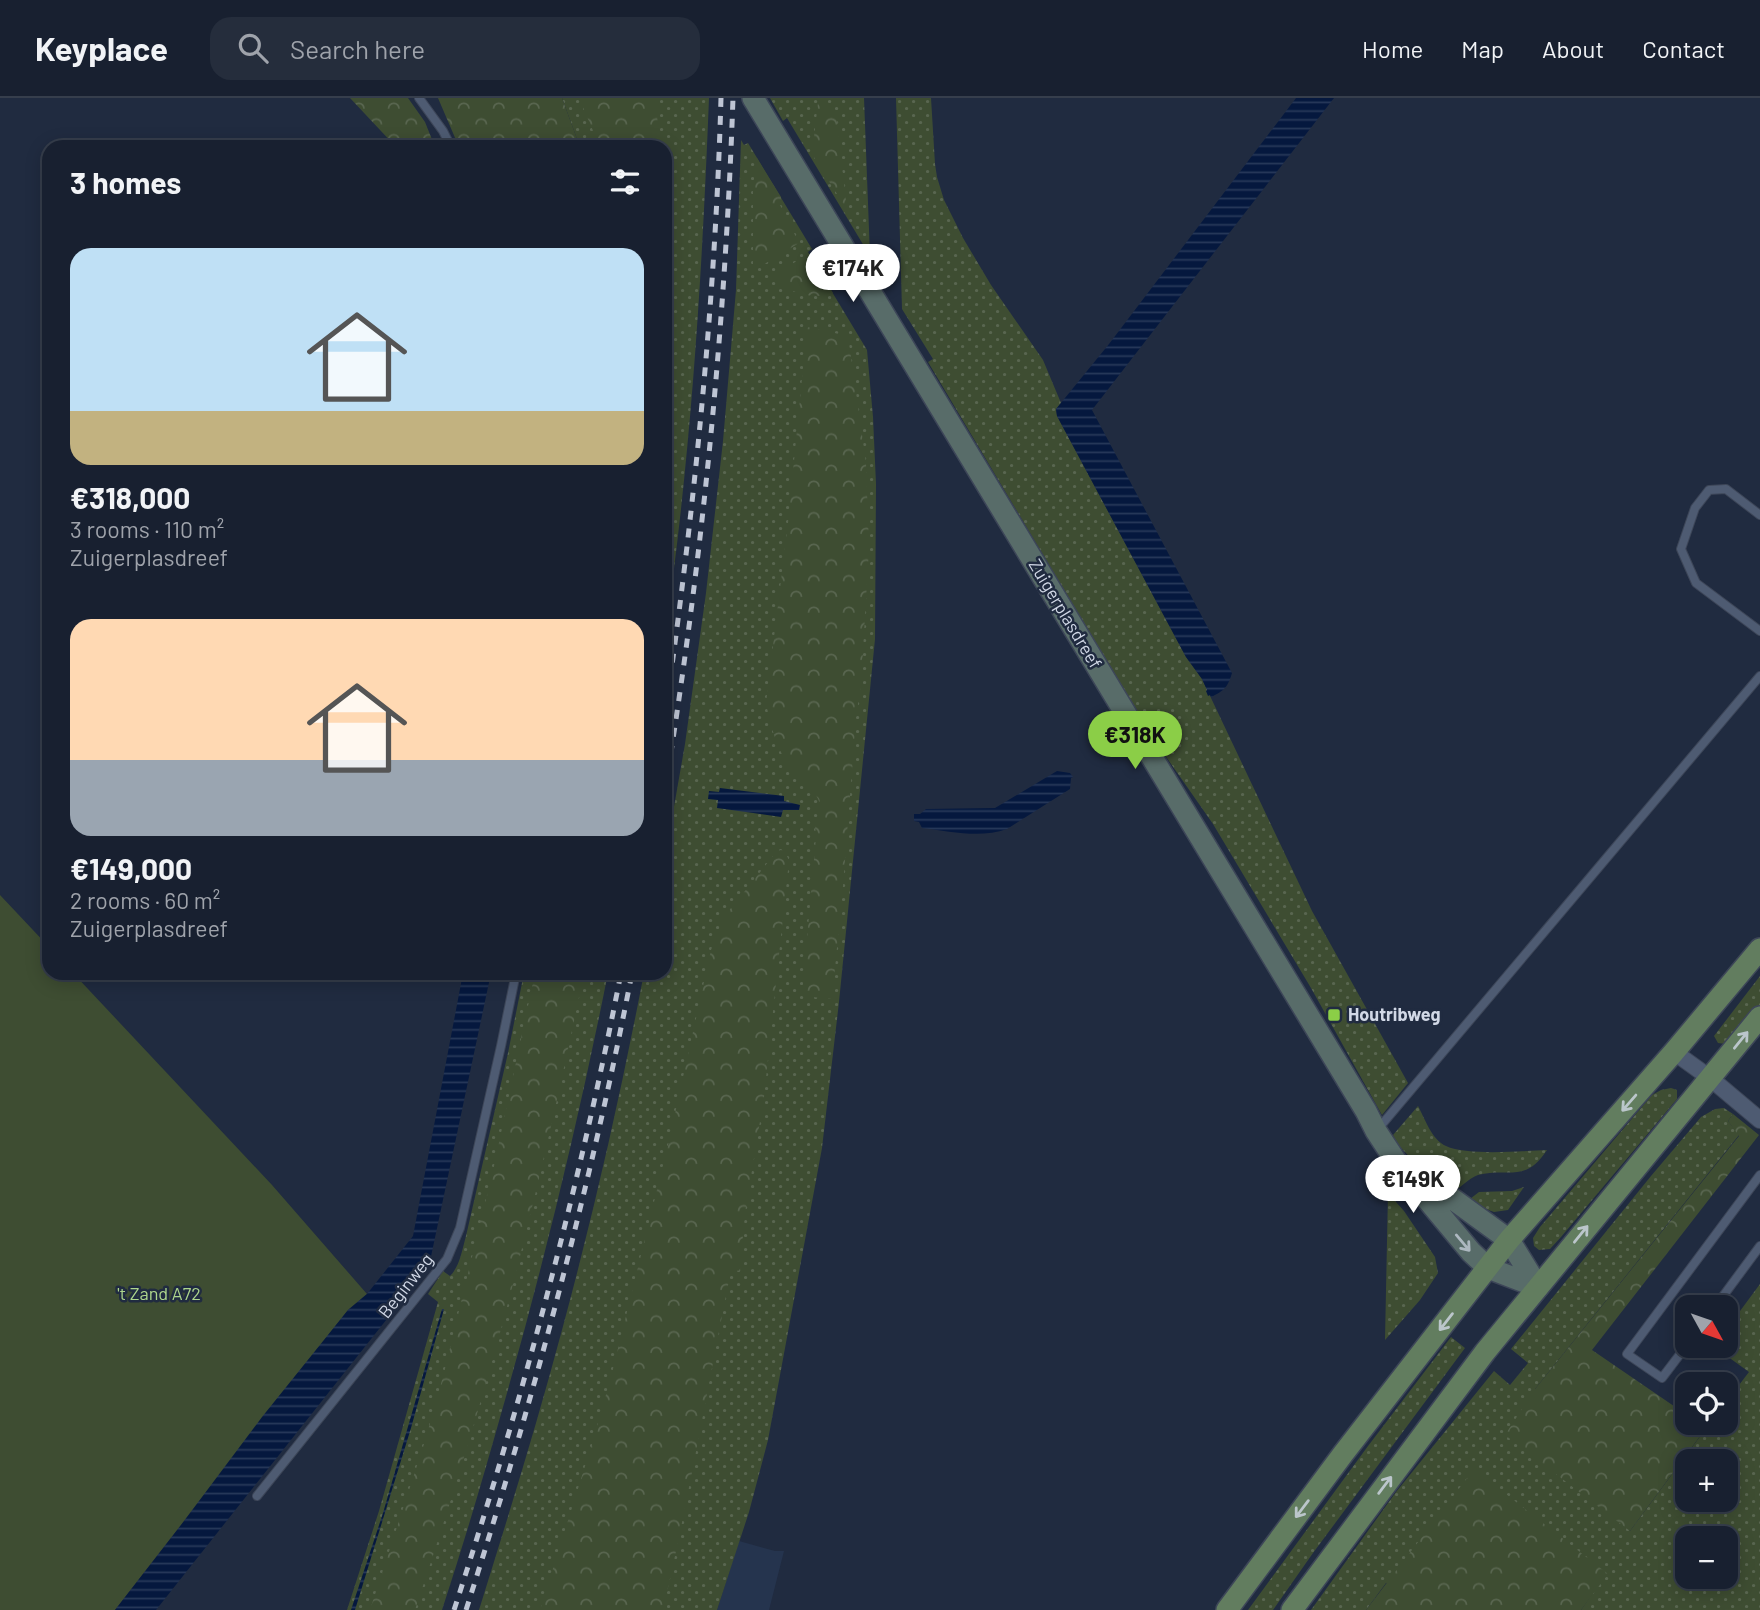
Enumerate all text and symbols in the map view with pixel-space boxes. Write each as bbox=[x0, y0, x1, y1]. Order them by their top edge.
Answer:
search box bbox=[210, 17, 700, 80]
text: Keyplace bbox=[35, 28, 168, 68]
icon: search bbox=[234, 29, 272, 67]
text: Search here bbox=[290, 33, 425, 64]
text: Home bbox=[1362, 34, 1423, 63]
text: Map bbox=[1461, 34, 1504, 63]
text: About bbox=[1542, 34, 1604, 63]
text: Contact bbox=[1642, 34, 1725, 63]
icon: filters bbox=[606, 163, 644, 201]
text: 3 homes bbox=[70, 164, 181, 200]
pin: €174K bbox=[804, 244, 902, 304]
text: €174K bbox=[822, 253, 884, 281]
icon: home bbox=[294, 294, 420, 420]
text: €318,000 bbox=[70, 479, 190, 515]
text: 3 rooms · 110 m² bbox=[70, 515, 224, 543]
text: Zuigerplasdreef bbox=[70, 543, 228, 571]
street label: Zuigerplasdreef bbox=[1025, 555, 1107, 672]
icon: home bbox=[294, 665, 420, 791]
pin: €318K bbox=[1086, 712, 1184, 771]
text: €318K bbox=[1104, 720, 1166, 748]
text: €149,000 bbox=[70, 850, 192, 886]
text: 2 rooms · 60 m² bbox=[70, 886, 220, 914]
text: Zuigerplasdreef bbox=[70, 914, 228, 942]
place label: Houtribweg bbox=[1348, 1003, 1441, 1025]
marker: Houtribweg bbox=[1326, 1007, 1342, 1023]
one-way arrow bbox=[1734, 1031, 1749, 1049]
one-way arrow bbox=[1621, 1094, 1637, 1112]
pin: €149K bbox=[1364, 1156, 1462, 1215]
text: €149K bbox=[1381, 1164, 1445, 1192]
one-way arrow bbox=[1573, 1226, 1589, 1244]
one-way arrow bbox=[1455, 1234, 1471, 1252]
street label: Beginweg bbox=[373, 1248, 437, 1322]
park label: 't Zand A72 bbox=[117, 1282, 201, 1304]
north arrow bbox=[1675, 1295, 1738, 1358]
map controls bbox=[1675, 1295, 1738, 1589]
one-way arrow bbox=[1438, 1312, 1453, 1331]
button: locate bbox=[1675, 1372, 1738, 1435]
button: + bbox=[1675, 1449, 1738, 1512]
one-way arrow bbox=[1378, 1476, 1392, 1495]
one-way arrow bbox=[1295, 1499, 1310, 1518]
button: − bbox=[1675, 1526, 1738, 1589]

